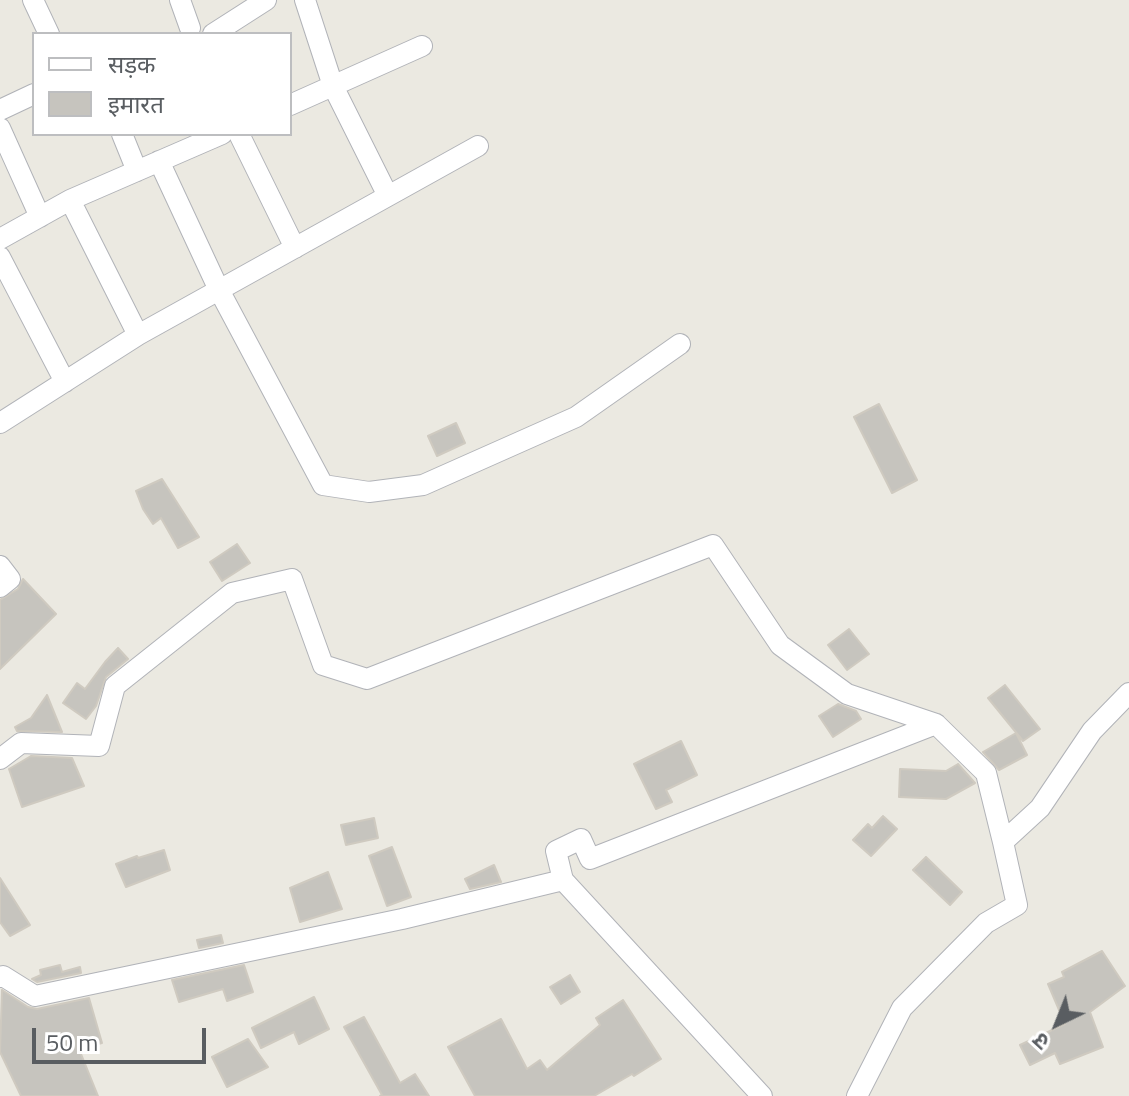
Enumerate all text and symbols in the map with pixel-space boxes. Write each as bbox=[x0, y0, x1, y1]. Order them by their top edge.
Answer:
legend bbox=[32, 32, 292, 136]
text: सड़क bbox=[108, 46, 156, 82]
text: इमारत bbox=[108, 86, 164, 122]
north arrow bbox=[1017, 984, 1097, 1064]
scale bar bbox=[36, 1012, 210, 1062]
text: 50 m bbox=[46, 1024, 98, 1060]
text: उ bbox=[1024, 1025, 1057, 1058]

